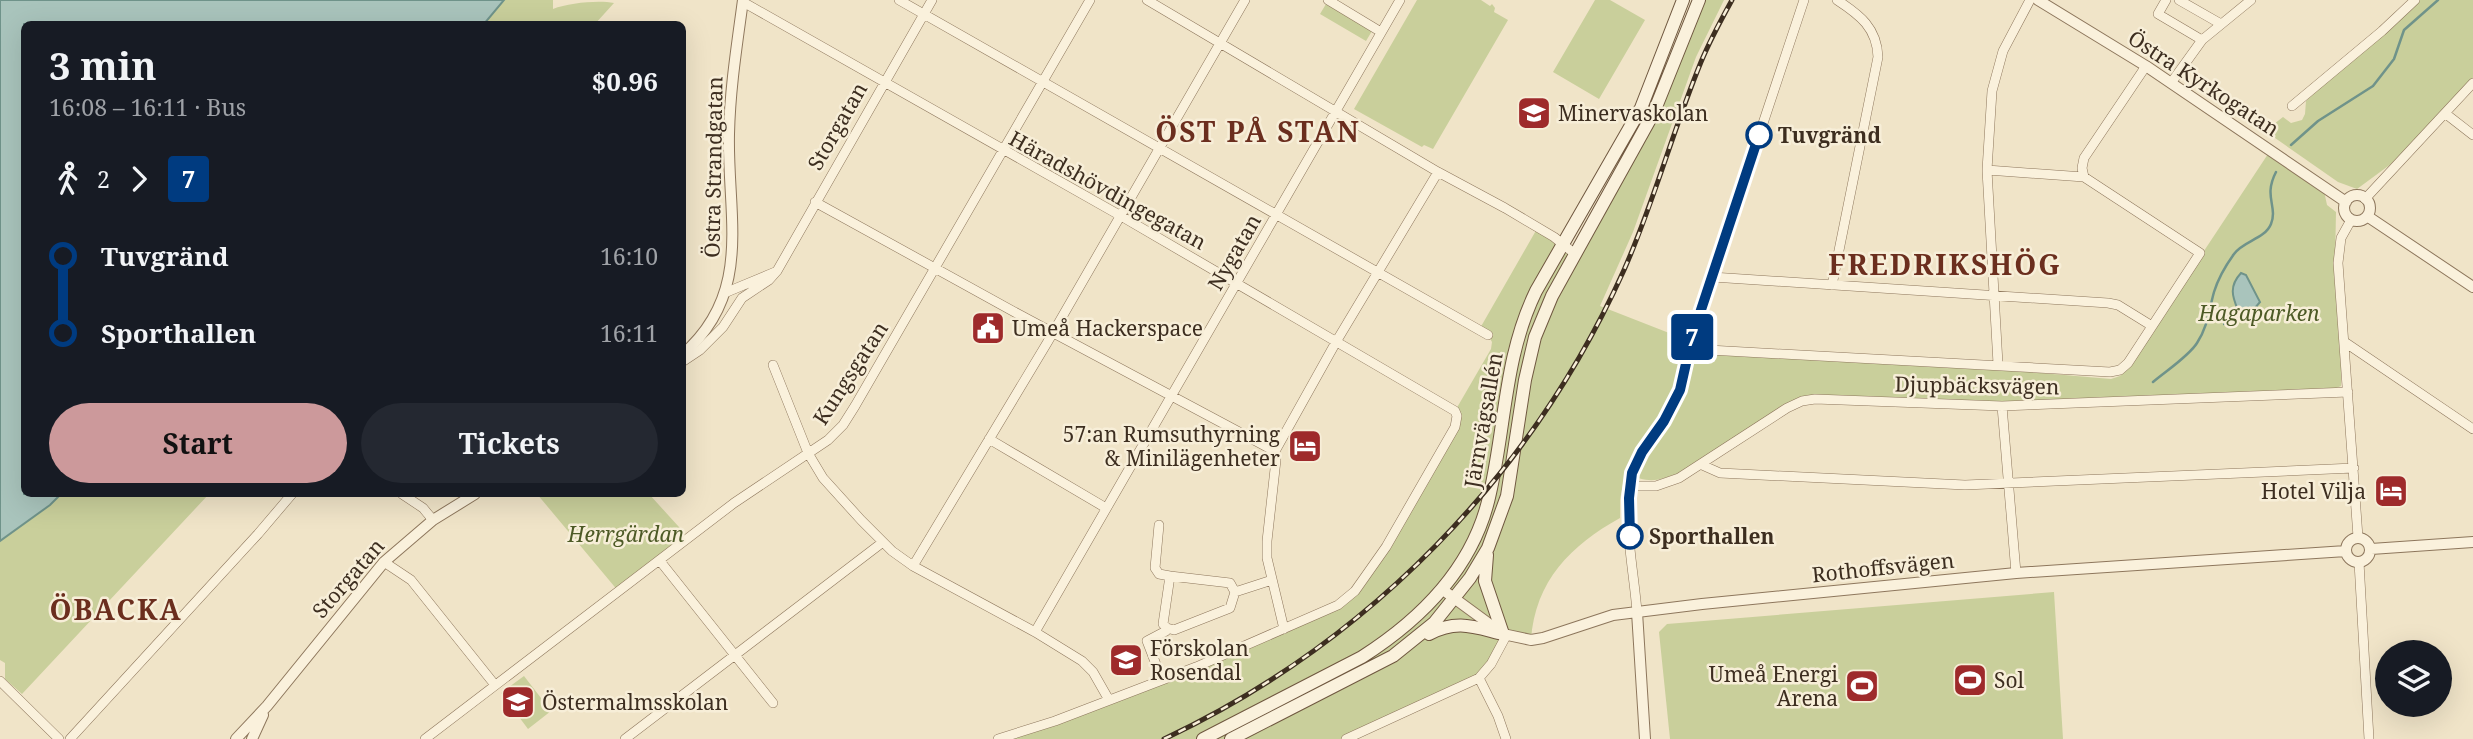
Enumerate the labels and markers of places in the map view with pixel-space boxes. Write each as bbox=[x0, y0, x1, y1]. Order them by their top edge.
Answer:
school or university icon: Minervaskolan bbox=[1515, 94, 1553, 132]
place label: Minervaskolan bbox=[1558, 99, 1708, 127]
place label: Tuvgränd bbox=[1778, 121, 1881, 149]
marker: Tuvgränd bbox=[1746, 122, 1772, 148]
public building icon: Umeå Hackerspace bbox=[969, 309, 1007, 347]
place label: Umeå Hackerspace bbox=[1012, 314, 1203, 342]
place label: 57:an Rumsuthyrning & Minilägenheter bbox=[1063, 420, 1281, 472]
hotel icon: 57:an Rumsuthyrning & Minilägenheter bbox=[1286, 427, 1324, 465]
hotel icon: Hotel Vilja bbox=[2372, 472, 2410, 510]
place label: Hotel Vilja bbox=[2261, 477, 2366, 505]
place label: Sporthallen bbox=[1649, 522, 1775, 550]
marker: Sporthallen bbox=[1617, 523, 1643, 549]
place label: Förskolan Rosendal bbox=[1150, 634, 1249, 686]
school or university icon: Förskolan Rosendal bbox=[1107, 641, 1145, 679]
place label: Umeå Energi Arena bbox=[1709, 660, 1838, 712]
sports icon: Sol bbox=[1951, 661, 1989, 699]
place label: Sol bbox=[1994, 666, 2025, 694]
sports icon: Umeå Energi Arena bbox=[1843, 667, 1881, 705]
school or university icon: Östermalmsskolan bbox=[499, 683, 537, 721]
place label: Östermalmsskolan bbox=[542, 688, 728, 716]

